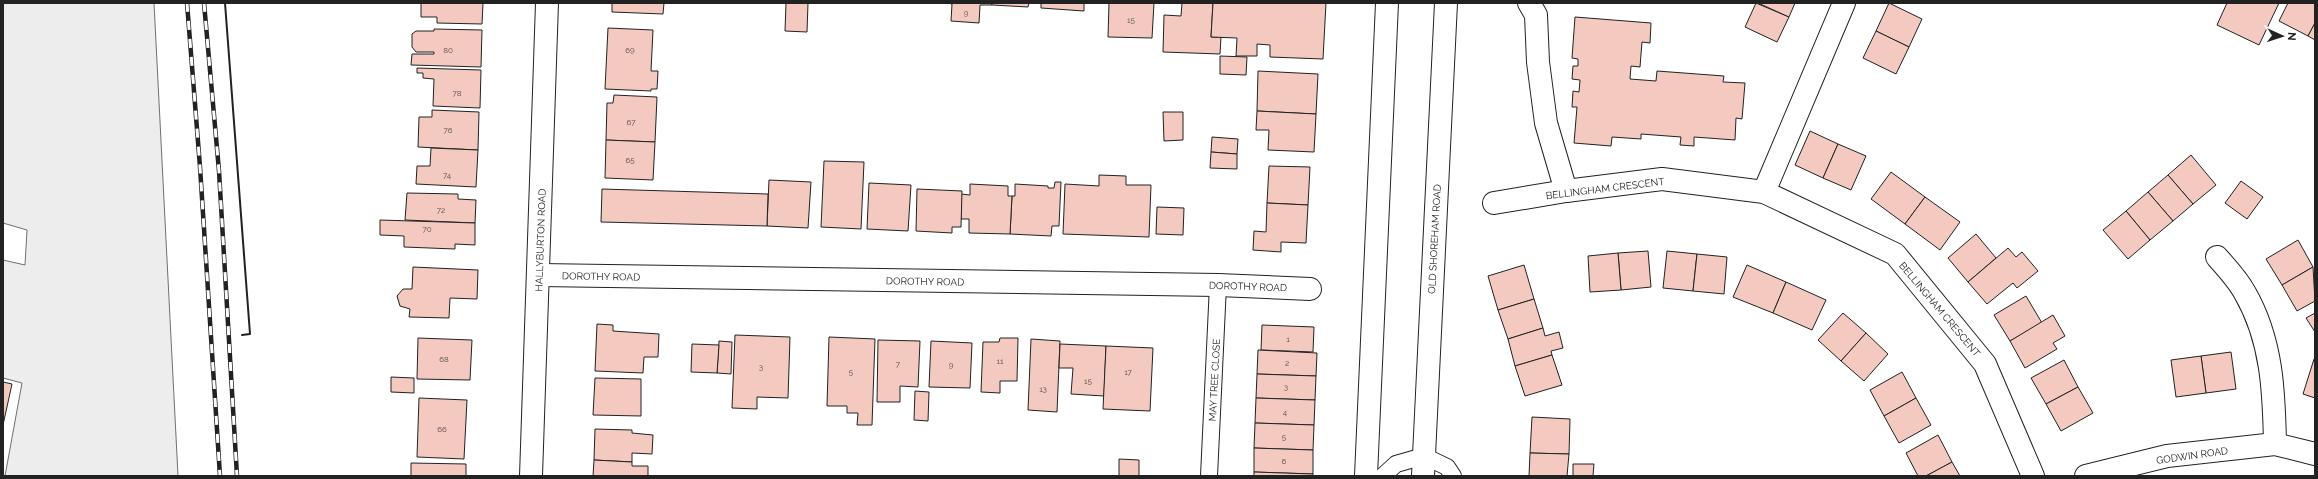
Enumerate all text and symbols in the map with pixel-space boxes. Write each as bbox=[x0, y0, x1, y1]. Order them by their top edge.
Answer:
house number: 9 bbox=[964, 8, 969, 18]
house number: 15 bbox=[1127, 15, 1136, 25]
north arrow bbox=[2262, 16, 2302, 56]
text: N bbox=[2285, 32, 2298, 41]
house number: 80 bbox=[443, 45, 453, 55]
house number: 69 bbox=[625, 45, 635, 55]
house number: 78 bbox=[452, 88, 462, 98]
house number: 67 bbox=[626, 117, 636, 127]
house number: 76 bbox=[443, 125, 453, 135]
house number: 65 bbox=[625, 155, 635, 165]
house number: 74 bbox=[443, 170, 452, 180]
street label: BELLINGHAM CRESCENT bbox=[1545, 176, 1665, 201]
street label: OLD SHOREHAM ROAD bbox=[1426, 184, 1443, 294]
street label: HALLYBURTON ROAD bbox=[533, 188, 548, 292]
house number: 72 bbox=[437, 205, 445, 215]
house number: 70 bbox=[422, 224, 432, 234]
street label: BELLINGHAM CRESCENT bbox=[1897, 260, 1982, 359]
street label: DOROTHY ROAD bbox=[562, 270, 640, 283]
street label: DOROTHY ROAD bbox=[886, 275, 964, 288]
street label: DOROTHY ROAD bbox=[1209, 280, 1287, 293]
house number: 1 bbox=[1286, 334, 1290, 344]
street label: MAY TREE CLOSE bbox=[1207, 339, 1222, 422]
house number: 68 bbox=[439, 354, 449, 364]
house number: 11 bbox=[997, 356, 1004, 366]
house number: 2 bbox=[1285, 358, 1289, 368]
house number: 7 bbox=[896, 359, 901, 369]
house number: 9 bbox=[949, 360, 954, 370]
house number: 3 bbox=[759, 362, 763, 372]
house number: 5 bbox=[849, 367, 854, 377]
house number: 17 bbox=[1124, 367, 1133, 377]
house number: 15 bbox=[1084, 376, 1093, 386]
house number: 3 bbox=[1284, 382, 1288, 392]
house number: 13 bbox=[1039, 384, 1047, 394]
house number: 4 bbox=[1283, 407, 1288, 417]
house number: 66 bbox=[437, 424, 447, 434]
house number: 5 bbox=[1282, 432, 1287, 442]
street label: GODWIN ROAD bbox=[2155, 445, 2229, 466]
house number: 6 bbox=[1282, 456, 1287, 466]

